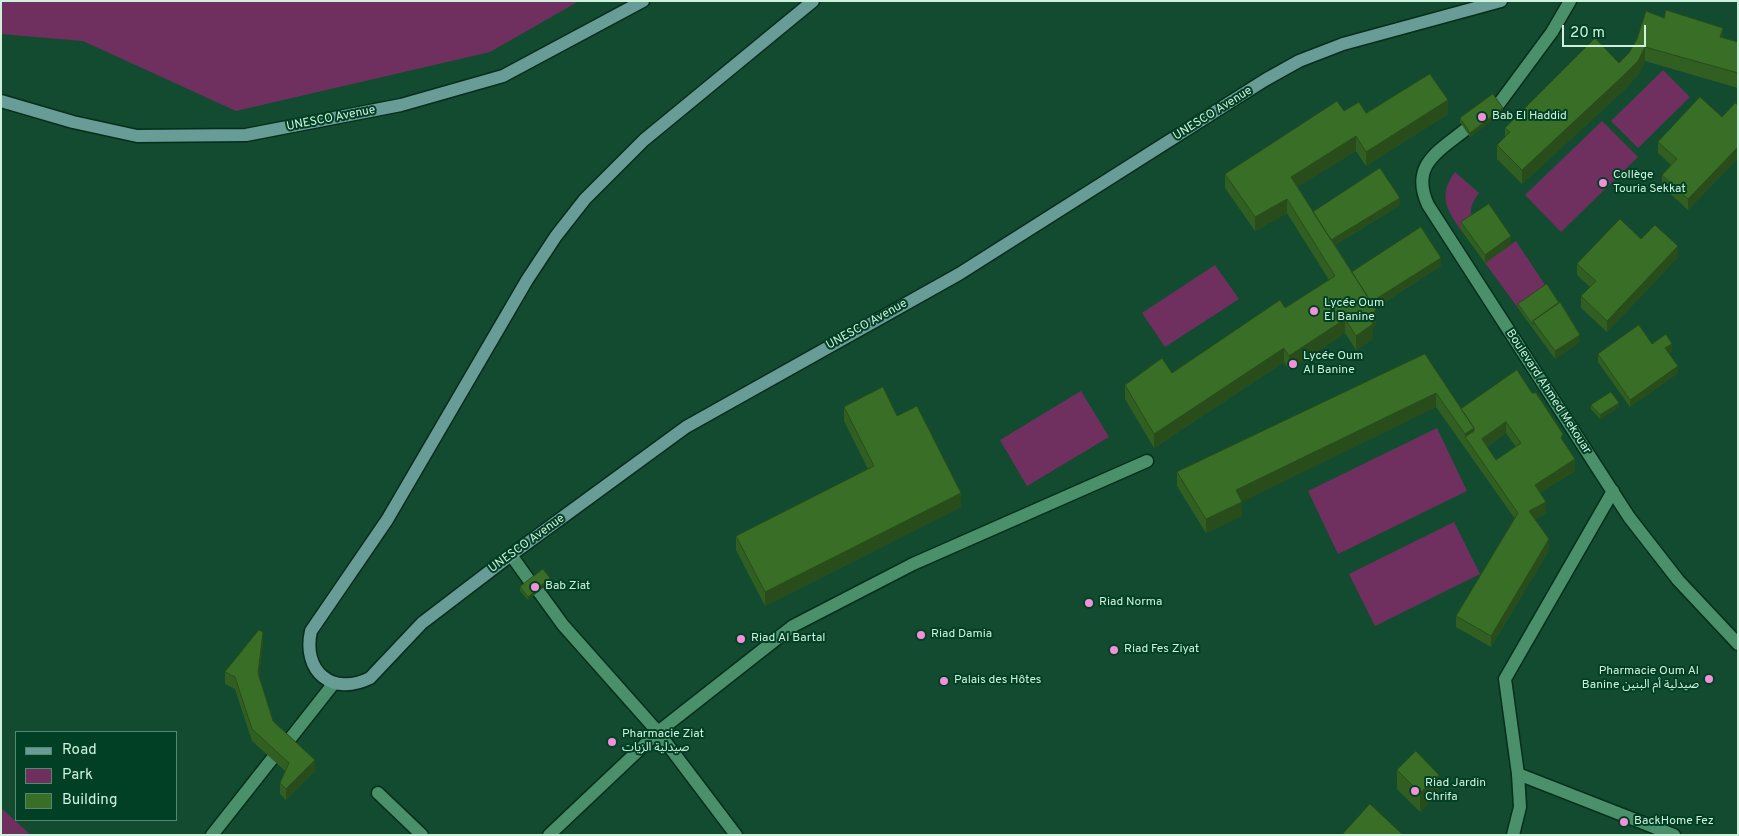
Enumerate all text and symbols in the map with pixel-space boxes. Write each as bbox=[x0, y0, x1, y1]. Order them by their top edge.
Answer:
scale bar bbox=[1564, 15, 1648, 47]
text: 20 m bbox=[1570, 24, 1605, 43]
street label: UNESCO Avenue bbox=[1171, 84, 1255, 144]
street label: UNESCO Avenue bbox=[285, 103, 377, 135]
place label: Bab El Haddid bbox=[1492, 110, 1567, 124]
marker: Bab El Haddid bbox=[1476, 111, 1488, 123]
place label: Collège Touria Sekkat bbox=[1613, 169, 1686, 197]
marker: Collège Touria Sekkat bbox=[1597, 177, 1609, 189]
street label: UNESCO Avenue bbox=[824, 297, 910, 353]
place label: Lycée Oum El Banine bbox=[1324, 297, 1384, 325]
marker: Lycée Oum El Banine bbox=[1308, 305, 1320, 317]
street label: Boulevard Ahmed Mekouar bbox=[1502, 327, 1594, 457]
place label: Lycée Oum Al Banine bbox=[1303, 350, 1363, 378]
marker: Lycée Oum Al Banine bbox=[1287, 358, 1299, 370]
street label: UNESCO Avenue bbox=[486, 512, 568, 576]
place label: Bab Ziat bbox=[545, 580, 590, 594]
marker: Bab Ziat bbox=[529, 581, 541, 593]
place label: Riad Norma bbox=[1099, 596, 1162, 610]
marker: Riad Norma bbox=[1083, 597, 1095, 609]
place label: Riad Damia bbox=[931, 628, 992, 642]
marker: Riad Damia bbox=[915, 629, 927, 641]
place label: Riad Al Bartal bbox=[751, 632, 825, 646]
marker: Riad Al Bartal bbox=[735, 633, 747, 645]
place label: Riad Fes Ziyat bbox=[1124, 643, 1199, 657]
marker: Riad Fes Ziyat bbox=[1108, 644, 1120, 656]
place label: Pharmacie Oum Al Banine صيدلية أم البنين bbox=[1582, 665, 1699, 693]
marker: Pharmacie Oum Al Banine صيدلية أم البنين bbox=[1703, 673, 1715, 685]
place label: Palais des Hôtes bbox=[954, 674, 1041, 688]
marker: Palais des Hôtes bbox=[938, 675, 950, 687]
place label: Pharmacie Ziat صيدلية الزيات bbox=[622, 728, 704, 756]
legend bbox=[15, 731, 178, 821]
marker: Pharmacie Ziat صيدلية الزيات bbox=[606, 736, 618, 748]
text: Road bbox=[62, 741, 97, 760]
text: Park bbox=[62, 766, 93, 785]
place label: Riad Jardin Chrifa bbox=[1425, 777, 1486, 805]
marker: Riad Jardin Chrifa bbox=[1409, 785, 1421, 797]
text: Building bbox=[62, 791, 117, 810]
place label: BackHome Fez bbox=[1634, 815, 1714, 829]
marker: BackHome Fez bbox=[1618, 816, 1630, 828]

